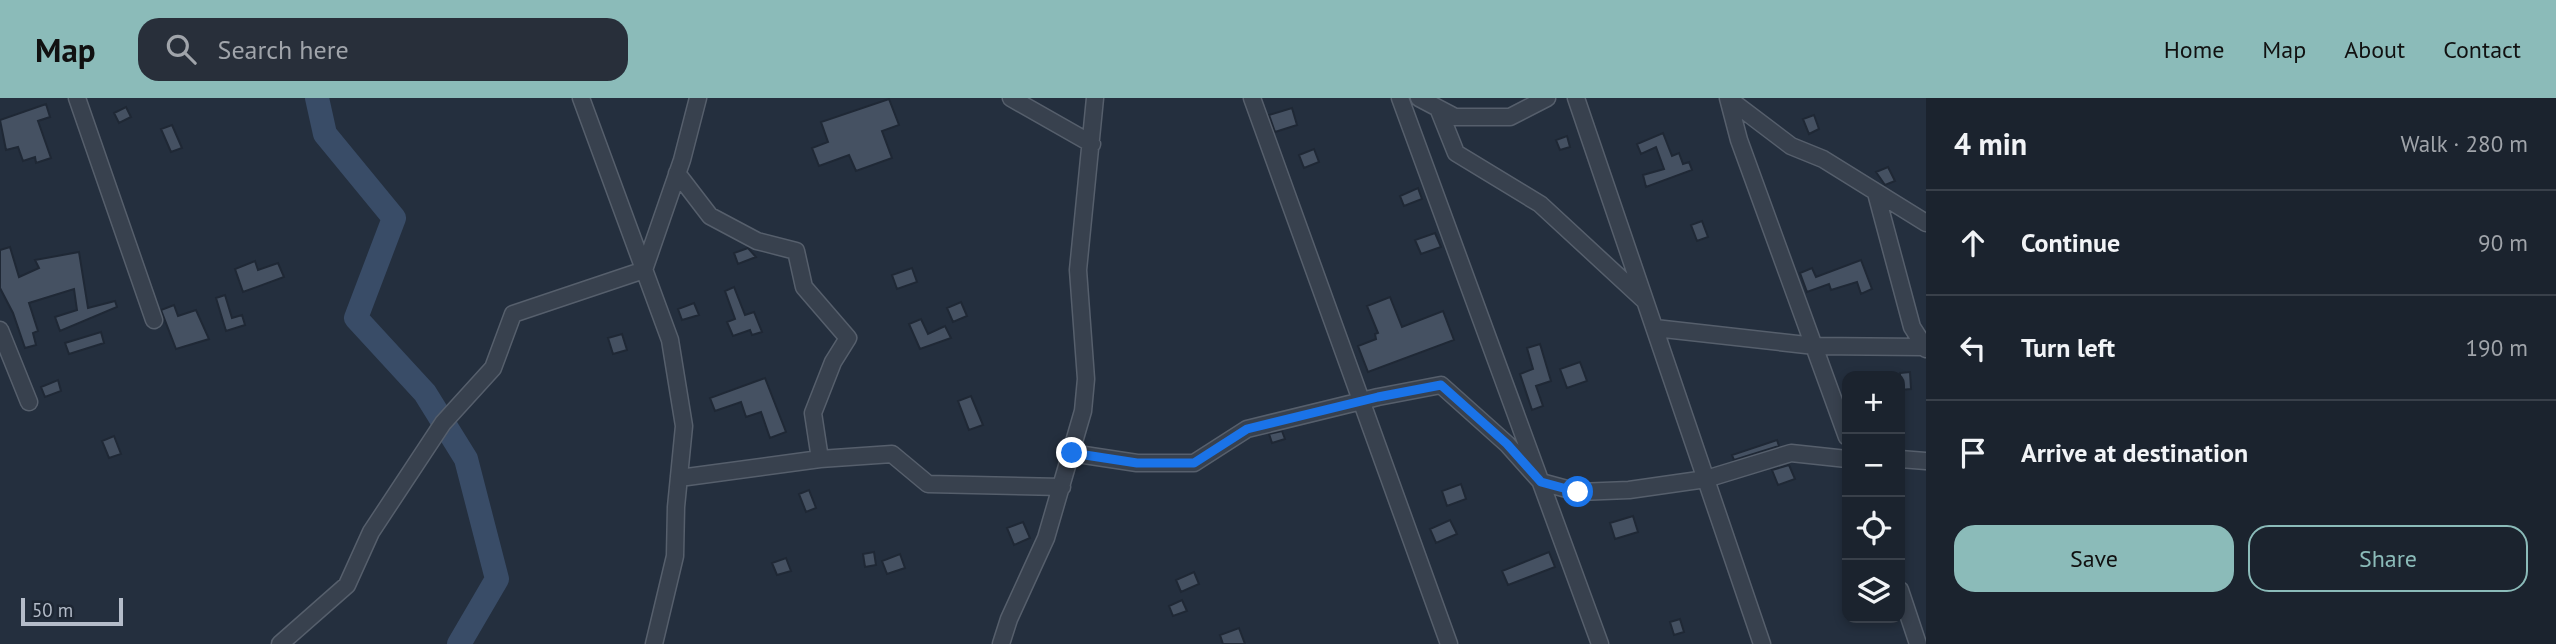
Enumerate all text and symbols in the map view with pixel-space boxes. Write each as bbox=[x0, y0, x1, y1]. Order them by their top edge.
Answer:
search box bbox=[138, 18, 628, 81]
text: Map bbox=[35, 28, 96, 71]
icon: search bbox=[162, 30, 200, 68]
text: Search here bbox=[218, 33, 349, 66]
text: Home bbox=[2164, 34, 2224, 65]
text: Map bbox=[2262, 34, 2306, 65]
text: About bbox=[2344, 34, 2405, 65]
text: Contact bbox=[2443, 34, 2521, 65]
text: 4 min bbox=[1954, 124, 2027, 163]
text: Walk · 280 m bbox=[2401, 129, 2528, 158]
icon: ahead bbox=[1954, 224, 1992, 262]
text: Continue bbox=[2021, 226, 2120, 259]
text: 90 m bbox=[2478, 228, 2528, 257]
icon: left bbox=[1954, 329, 1992, 367]
text: Turn left bbox=[2021, 331, 2115, 364]
text: 190 m bbox=[2466, 333, 2528, 362]
map controls bbox=[1842, 371, 1905, 623]
button: + bbox=[1842, 371, 1905, 434]
button: − bbox=[1842, 434, 1905, 497]
icon: arrive bbox=[1954, 434, 1992, 472]
text: Arrive at destination bbox=[2021, 436, 2248, 469]
route end bbox=[1056, 437, 1087, 468]
route start bbox=[1562, 476, 1593, 507]
button: locate bbox=[1842, 497, 1905, 560]
button: Save bbox=[1954, 525, 2234, 592]
button: Share bbox=[2248, 525, 2528, 592]
button: layers bbox=[1842, 560, 1905, 623]
scale bar bbox=[21, 595, 122, 627]
text: 50 m bbox=[32, 598, 73, 622]

